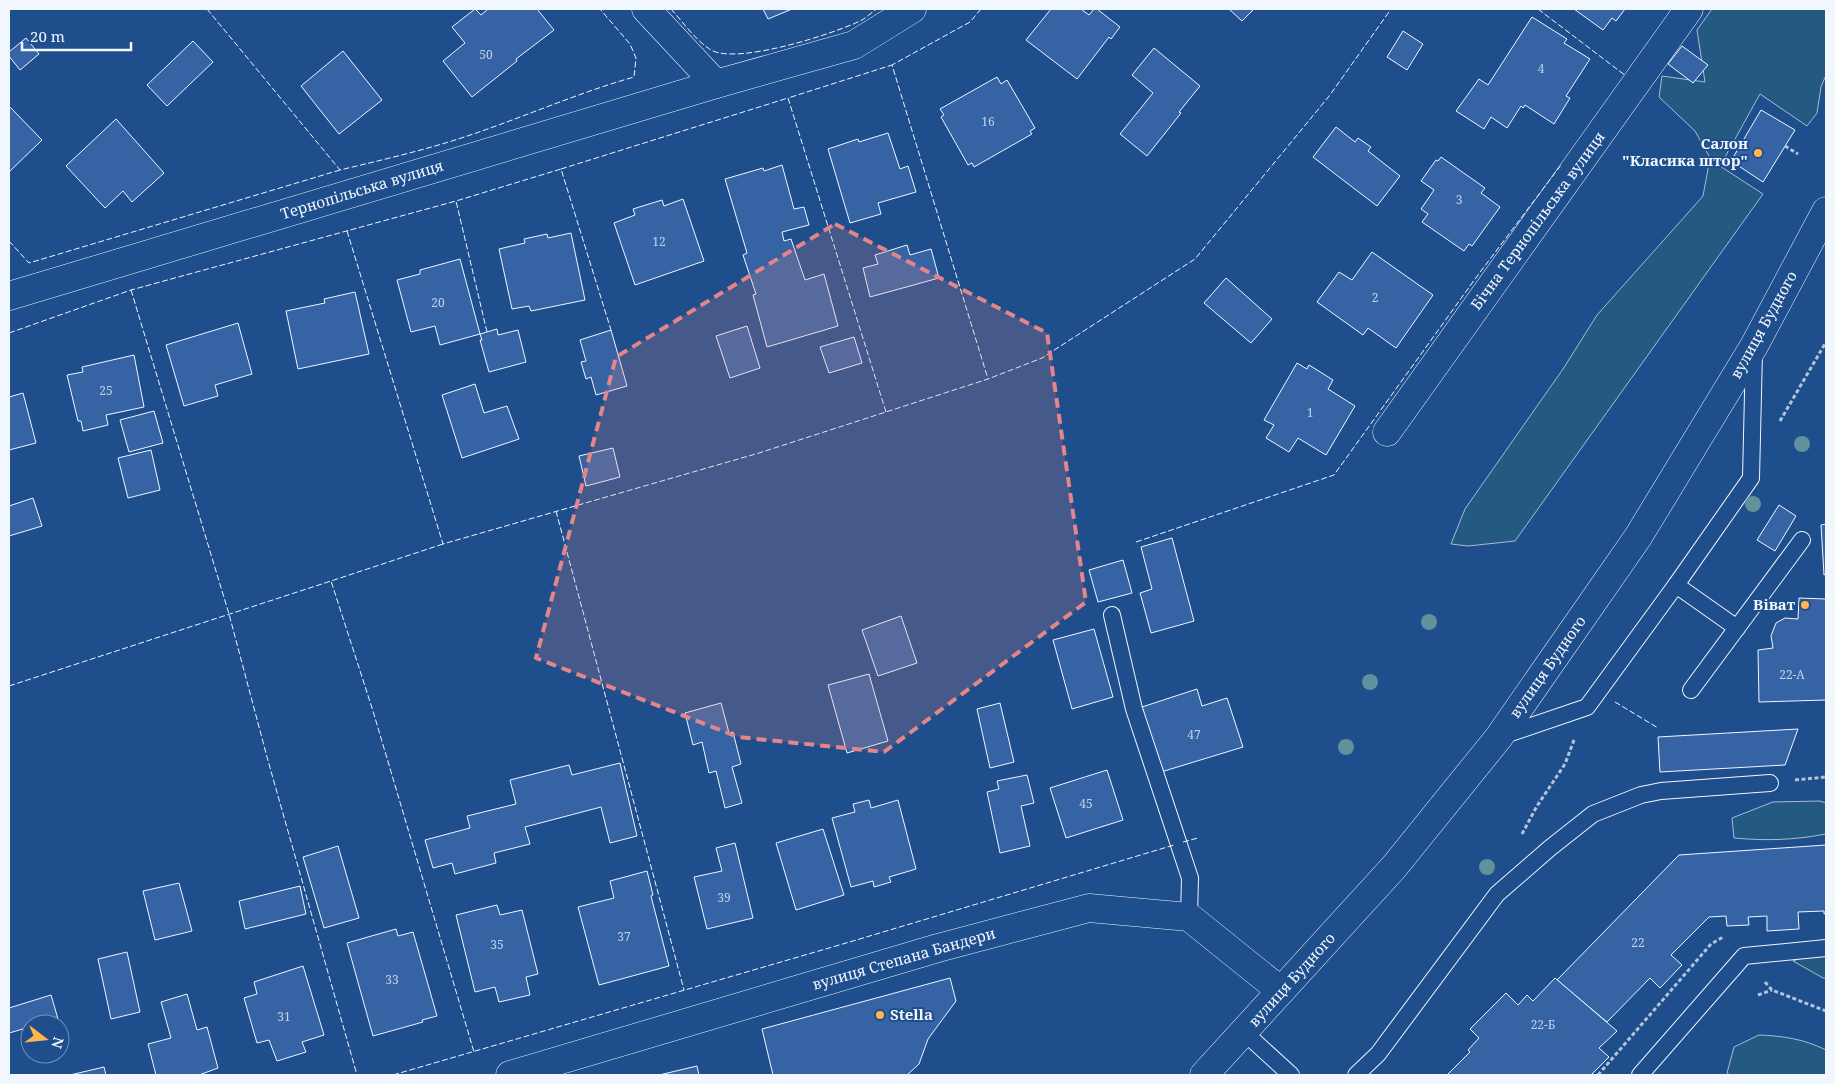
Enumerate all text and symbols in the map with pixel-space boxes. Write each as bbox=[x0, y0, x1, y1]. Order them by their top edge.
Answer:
scale bar bbox=[22, 20, 131, 52]
text: 20 m bbox=[30, 26, 65, 46]
house number: 50 bbox=[479, 46, 493, 63]
house number: 4 bbox=[1538, 60, 1545, 77]
house number: 16 bbox=[981, 113, 995, 130]
street label: Бічна Тернопільська вулиця bbox=[1466, 127, 1609, 314]
place label: Салон "Класика штор" bbox=[1622, 133, 1748, 170]
marker: Салон "Класика штор" bbox=[1752, 147, 1764, 159]
street label: Тернопільська вулиця bbox=[278, 155, 446, 223]
house number: 3 bbox=[1456, 191, 1463, 208]
house number: 12 bbox=[652, 233, 666, 250]
street label: вулиця Будного bbox=[1725, 267, 1801, 382]
house number: 2 bbox=[1372, 289, 1378, 306]
house number: 20 bbox=[431, 294, 445, 311]
house number: 25 bbox=[99, 382, 113, 399]
house number: 1 bbox=[1307, 404, 1313, 421]
place label: Віват bbox=[1753, 594, 1796, 614]
marker: Віват bbox=[1799, 599, 1811, 611]
street label: вулиця Будного bbox=[1504, 611, 1590, 721]
house number: 22-А bbox=[1779, 666, 1805, 683]
house number: 47 bbox=[1187, 726, 1201, 743]
house number: 45 bbox=[1079, 795, 1093, 812]
house number: 39 bbox=[717, 889, 731, 906]
street label: вулиця Степана Бандери bbox=[810, 922, 998, 994]
house number: 37 bbox=[617, 928, 631, 945]
street label: вулиця Будного bbox=[1244, 928, 1339, 1031]
house number: 22 bbox=[1631, 934, 1645, 951]
house number: 35 bbox=[490, 936, 504, 953]
house number: 33 bbox=[385, 971, 399, 988]
place label: Stella bbox=[890, 1004, 933, 1024]
house number: 31 bbox=[277, 1008, 291, 1025]
marker: Stella bbox=[874, 1009, 886, 1021]
north arrow bbox=[20, 1014, 70, 1064]
house number: 22-Б bbox=[1531, 1016, 1555, 1033]
text: N bbox=[47, 1035, 69, 1051]

